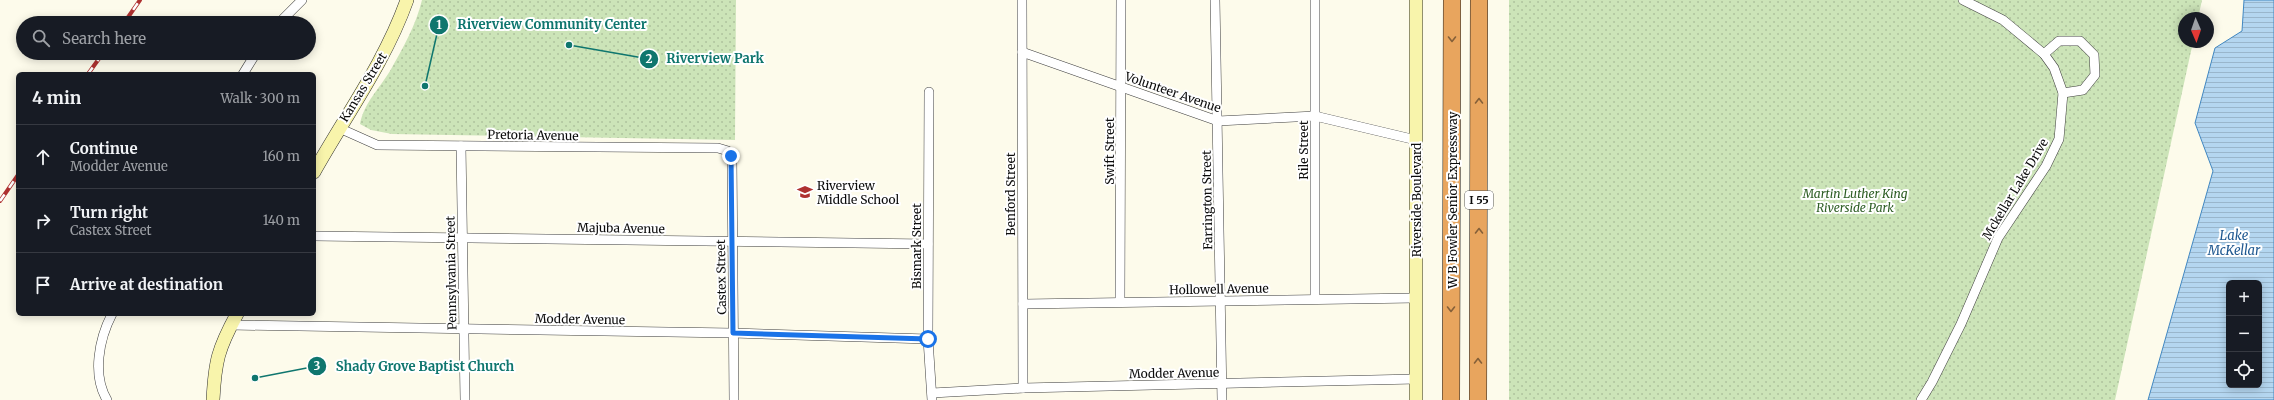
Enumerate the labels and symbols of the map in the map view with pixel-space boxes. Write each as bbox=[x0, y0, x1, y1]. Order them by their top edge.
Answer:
callout: Riverview Community Center bbox=[429, 12, 655, 37]
north arrow bbox=[2178, 12, 2214, 48]
text: Riverview Community Center bbox=[457, 16, 647, 33]
text: 1 bbox=[436, 17, 442, 32]
one-way arrow bbox=[1448, 36, 1456, 42]
callout: Riverview Park bbox=[639, 46, 772, 71]
street label: Kansas Street bbox=[336, 49, 390, 125]
text: Riverview Park bbox=[666, 50, 764, 67]
text: 2 bbox=[645, 51, 653, 66]
street label: Volunteer Avenue bbox=[1122, 68, 1223, 115]
one-way arrow bbox=[1475, 98, 1483, 104]
street label: W B Fowler Senior Expressway bbox=[1445, 111, 1460, 290]
street label: Swift Street bbox=[1102, 117, 1117, 185]
street label: Rile Street bbox=[1296, 120, 1311, 180]
street label: Pretoria Avenue bbox=[487, 127, 579, 143]
street label: Mckellar Lake Drive bbox=[1979, 136, 2051, 242]
street label: Riverside Boulevard bbox=[1409, 143, 1424, 257]
route end bbox=[722, 147, 740, 165]
street label: Farrington Street bbox=[1199, 150, 1215, 250]
street label: Benford Street bbox=[1003, 152, 1018, 236]
place label: Riverview Middle School bbox=[817, 178, 899, 207]
school or university icon: Riverview Middle School bbox=[796, 183, 814, 201]
park label: Martin Luther King Riverside Park bbox=[1802, 186, 1908, 215]
road number: I 55 bbox=[1465, 191, 1493, 209]
street label: Bismark Street bbox=[909, 203, 924, 289]
street label: Pennsylvania Street bbox=[442, 215, 459, 330]
street label: Majuba Avenue bbox=[577, 220, 665, 236]
water label: Lake McKellar bbox=[2207, 227, 2261, 259]
one-way arrow bbox=[1475, 228, 1483, 234]
street label: Castex Street bbox=[713, 239, 729, 315]
street label: Hollowell Avenue bbox=[1169, 281, 1269, 297]
one-way arrow bbox=[1447, 306, 1455, 312]
street label: Modder Avenue bbox=[535, 311, 625, 327]
route start bbox=[919, 330, 937, 348]
callout: Shady Grove Baptist Church bbox=[307, 354, 522, 379]
text: 3 bbox=[314, 358, 321, 373]
text: Shady Grove Baptist Church bbox=[336, 358, 515, 375]
one-way arrow bbox=[1474, 358, 1482, 364]
street label: Modder Avenue bbox=[1129, 365, 1219, 381]

